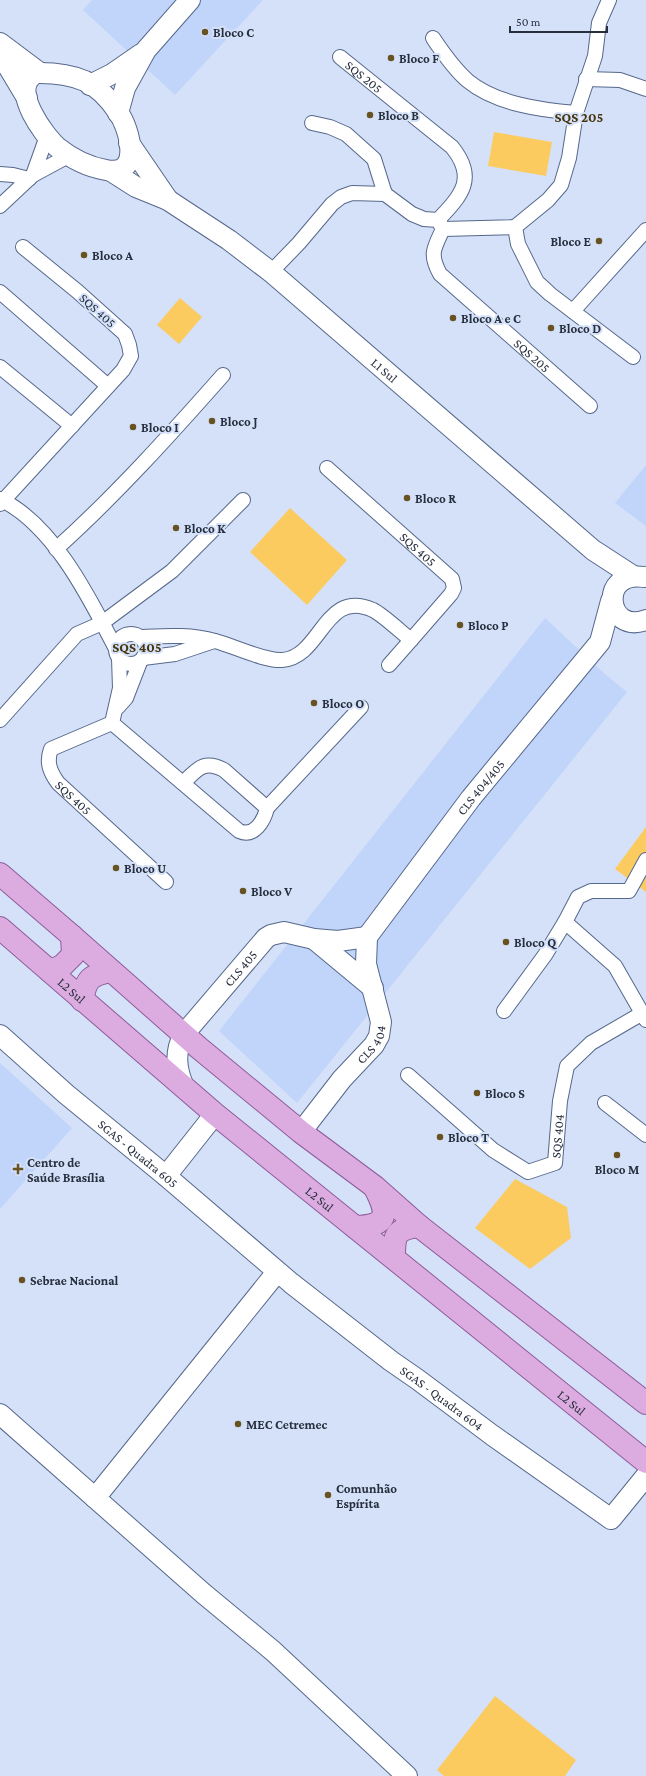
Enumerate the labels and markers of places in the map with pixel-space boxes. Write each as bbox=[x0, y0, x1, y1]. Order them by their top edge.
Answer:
place label: Bloco C bbox=[213, 25, 254, 40]
marker: Bloco C bbox=[200, 27, 210, 37]
place label: Bloco F bbox=[399, 51, 439, 66]
marker: Bloco F bbox=[386, 53, 396, 63]
place label: Bloco B bbox=[378, 108, 419, 123]
marker: Bloco B bbox=[365, 110, 375, 120]
place label: Bloco E bbox=[550, 234, 592, 249]
marker: Bloco E bbox=[594, 236, 604, 246]
place label: Bloco A bbox=[92, 248, 133, 263]
marker: Bloco A bbox=[79, 250, 89, 260]
place label: Bloco A e C bbox=[461, 311, 521, 326]
marker: Bloco A e C bbox=[448, 313, 458, 323]
place label: Bloco D bbox=[559, 321, 601, 336]
marker: Bloco D bbox=[546, 323, 556, 333]
place label: Bloco J bbox=[220, 414, 258, 429]
marker: Bloco J bbox=[207, 416, 217, 426]
place label: Bloco I bbox=[141, 420, 179, 435]
marker: Bloco I bbox=[128, 422, 138, 432]
place label: Bloco R bbox=[415, 491, 456, 506]
marker: Bloco R bbox=[402, 493, 412, 503]
place label: Bloco K bbox=[184, 521, 226, 536]
marker: Bloco K bbox=[171, 523, 181, 533]
place label: Bloco P bbox=[468, 618, 508, 633]
marker: Bloco P bbox=[455, 620, 465, 630]
place label: Bloco O bbox=[322, 696, 364, 711]
marker: Bloco O bbox=[309, 698, 319, 708]
place label: Bloco U bbox=[124, 861, 166, 876]
marker: Bloco U bbox=[111, 863, 121, 873]
place label: Bloco V bbox=[251, 884, 292, 899]
marker: Bloco V bbox=[238, 886, 248, 896]
place label: Bloco Q bbox=[514, 935, 557, 950]
marker: Bloco Q bbox=[501, 937, 511, 947]
place label: Bloco S bbox=[485, 1086, 525, 1101]
marker: Bloco S bbox=[472, 1088, 482, 1098]
place label: Bloco T bbox=[448, 1130, 489, 1145]
marker: Bloco T bbox=[435, 1132, 445, 1142]
marker: Bloco M bbox=[612, 1150, 622, 1160]
place label: Centro de Saúde Brasília bbox=[27, 1155, 105, 1185]
place label: Bloco M bbox=[595, 1162, 639, 1177]
marker: Centro de Saúde Brasília bbox=[12, 1163, 24, 1175]
place label: Sebrae Nacional bbox=[30, 1273, 119, 1288]
marker: Sebrae Nacional bbox=[17, 1275, 27, 1285]
place label: MEC Cetremec bbox=[246, 1417, 328, 1432]
marker: MEC Cetremec bbox=[233, 1419, 243, 1429]
place label: Comunhão Espírita bbox=[336, 1481, 397, 1511]
marker: Comunhão Espírita bbox=[323, 1490, 333, 1500]

